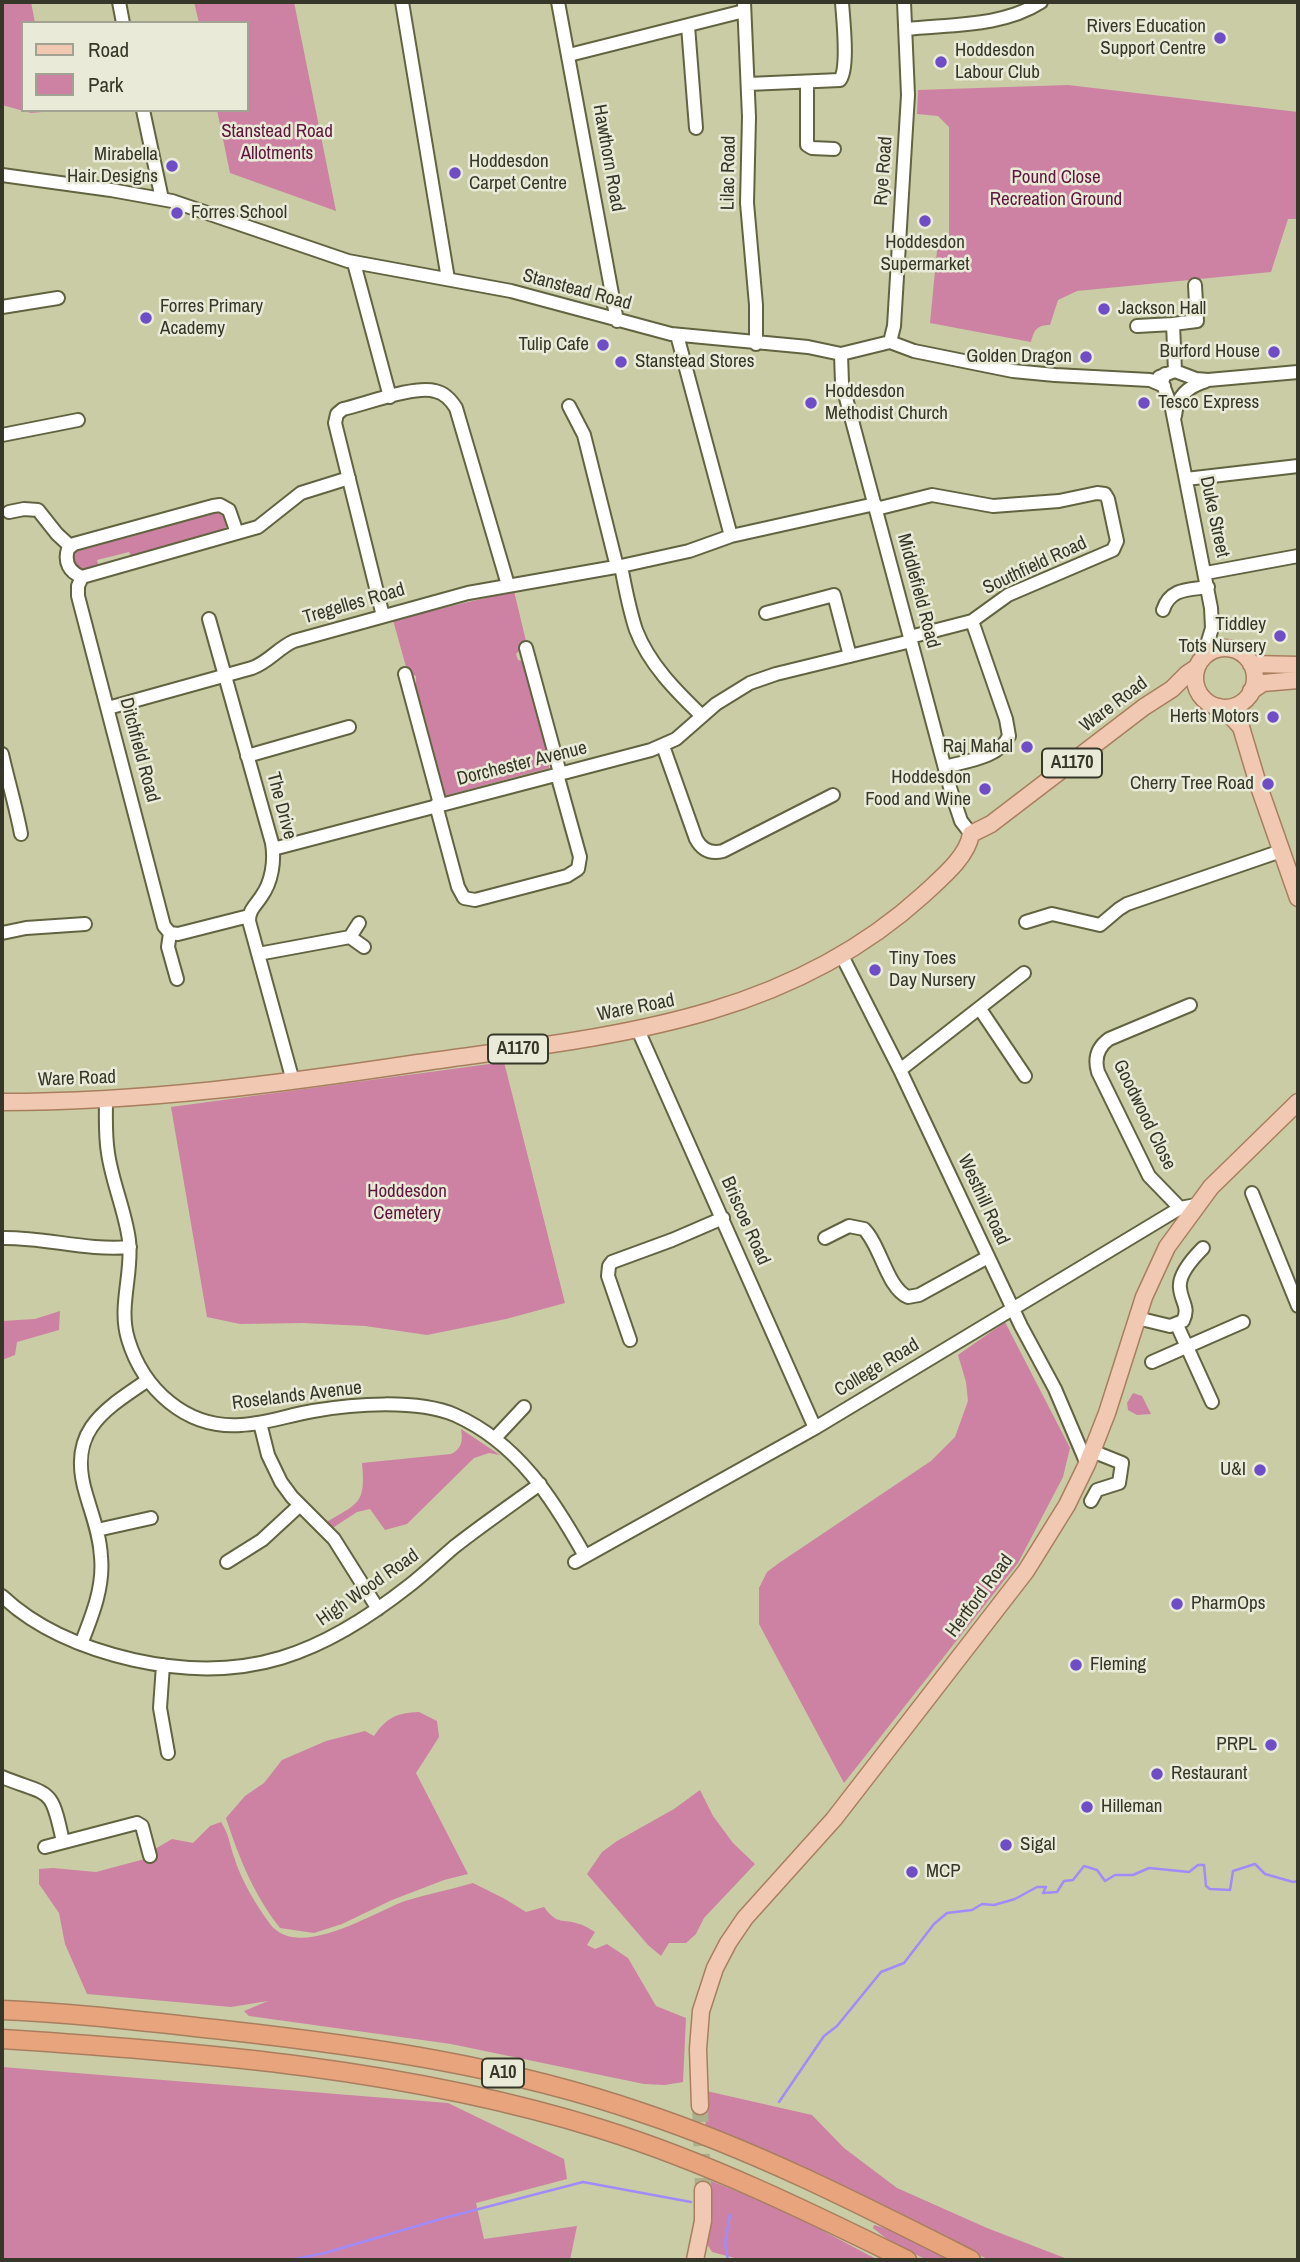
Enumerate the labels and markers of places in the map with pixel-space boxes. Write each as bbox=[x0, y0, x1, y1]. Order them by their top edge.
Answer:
place label: Rivers Education Support Centre bbox=[1086, 16, 1206, 60]
marker: Rivers Education Support Centre bbox=[1212, 30, 1228, 46]
place label: Hoddesdon Labour Club bbox=[955, 40, 1040, 84]
marker: Hoddesdon Labour Club bbox=[933, 54, 949, 70]
place label: Mirabella Hair Designs bbox=[67, 144, 158, 188]
place label: Hoddesdon Carpet Centre bbox=[469, 151, 567, 195]
marker: Mirabella Hair Designs bbox=[164, 158, 180, 174]
marker: Hoddesdon Carpet Centre bbox=[447, 165, 463, 181]
place label: Forres School bbox=[191, 202, 287, 224]
marker: Forres School bbox=[169, 205, 185, 221]
marker: Hoddesdon Supermarket bbox=[917, 213, 933, 229]
place label: Hoddesdon Supermarket bbox=[880, 232, 970, 276]
place label: Forres Primary Academy bbox=[160, 296, 263, 340]
place label: Jackson Hall bbox=[1118, 298, 1206, 320]
marker: Jackson Hall bbox=[1096, 301, 1112, 317]
marker: Forres Primary Academy bbox=[138, 310, 154, 326]
place label: Tulip Cafe bbox=[518, 334, 589, 356]
marker: Tulip Cafe bbox=[595, 337, 611, 353]
place label: Burford House bbox=[1160, 341, 1260, 363]
marker: Burford House bbox=[1266, 344, 1282, 360]
place label: Golden Dragon bbox=[966, 346, 1072, 368]
marker: Golden Dragon bbox=[1078, 349, 1094, 365]
place label: Stanstead Stores bbox=[635, 351, 755, 373]
marker: Stanstead Stores bbox=[613, 354, 629, 370]
place label: Hoddesdon Methodist Church bbox=[825, 381, 948, 425]
place label: Tesco Express bbox=[1158, 392, 1259, 414]
marker: Hoddesdon Methodist Church bbox=[803, 395, 819, 411]
marker: Tesco Express bbox=[1136, 395, 1152, 411]
place label: Tiddley Tots Nursery bbox=[1179, 614, 1266, 658]
marker: Tiddley Tots Nursery bbox=[1272, 628, 1288, 644]
place label: Herts Motors bbox=[1170, 706, 1259, 728]
marker: Herts Motors bbox=[1265, 709, 1281, 725]
place label: Raj Mahal bbox=[943, 736, 1013, 758]
marker: Raj Mahal bbox=[1019, 739, 1035, 755]
place label: Hoddesdon Food and Wine bbox=[865, 767, 971, 811]
place label: Cherry Tree Road bbox=[1130, 773, 1254, 795]
marker: Cherry Tree Road bbox=[1260, 776, 1276, 792]
marker: Hoddesdon Food and Wine bbox=[977, 781, 993, 797]
place label: Tiny Toes Day Nursery bbox=[889, 948, 976, 992]
marker: Tiny Toes Day Nursery bbox=[867, 962, 883, 978]
place label: U&I bbox=[1220, 1459, 1246, 1481]
marker: U&I bbox=[1252, 1462, 1268, 1478]
place label: PharmOps bbox=[1191, 1593, 1265, 1615]
marker: PharmOps bbox=[1169, 1596, 1185, 1612]
place label: Fleming bbox=[1090, 1654, 1146, 1676]
marker: Fleming bbox=[1068, 1657, 1084, 1673]
place label: PRPL bbox=[1216, 1734, 1257, 1756]
marker: PRPL bbox=[1263, 1737, 1279, 1753]
place label: Restaurant bbox=[1171, 1763, 1247, 1785]
marker: Restaurant bbox=[1149, 1766, 1165, 1782]
place label: Hilleman bbox=[1101, 1796, 1162, 1818]
marker: Hilleman bbox=[1079, 1799, 1095, 1815]
place label: Sigal bbox=[1020, 1834, 1056, 1856]
marker: Sigal bbox=[998, 1837, 1014, 1853]
place label: MCP bbox=[926, 1861, 961, 1883]
marker: MCP bbox=[904, 1864, 920, 1880]

